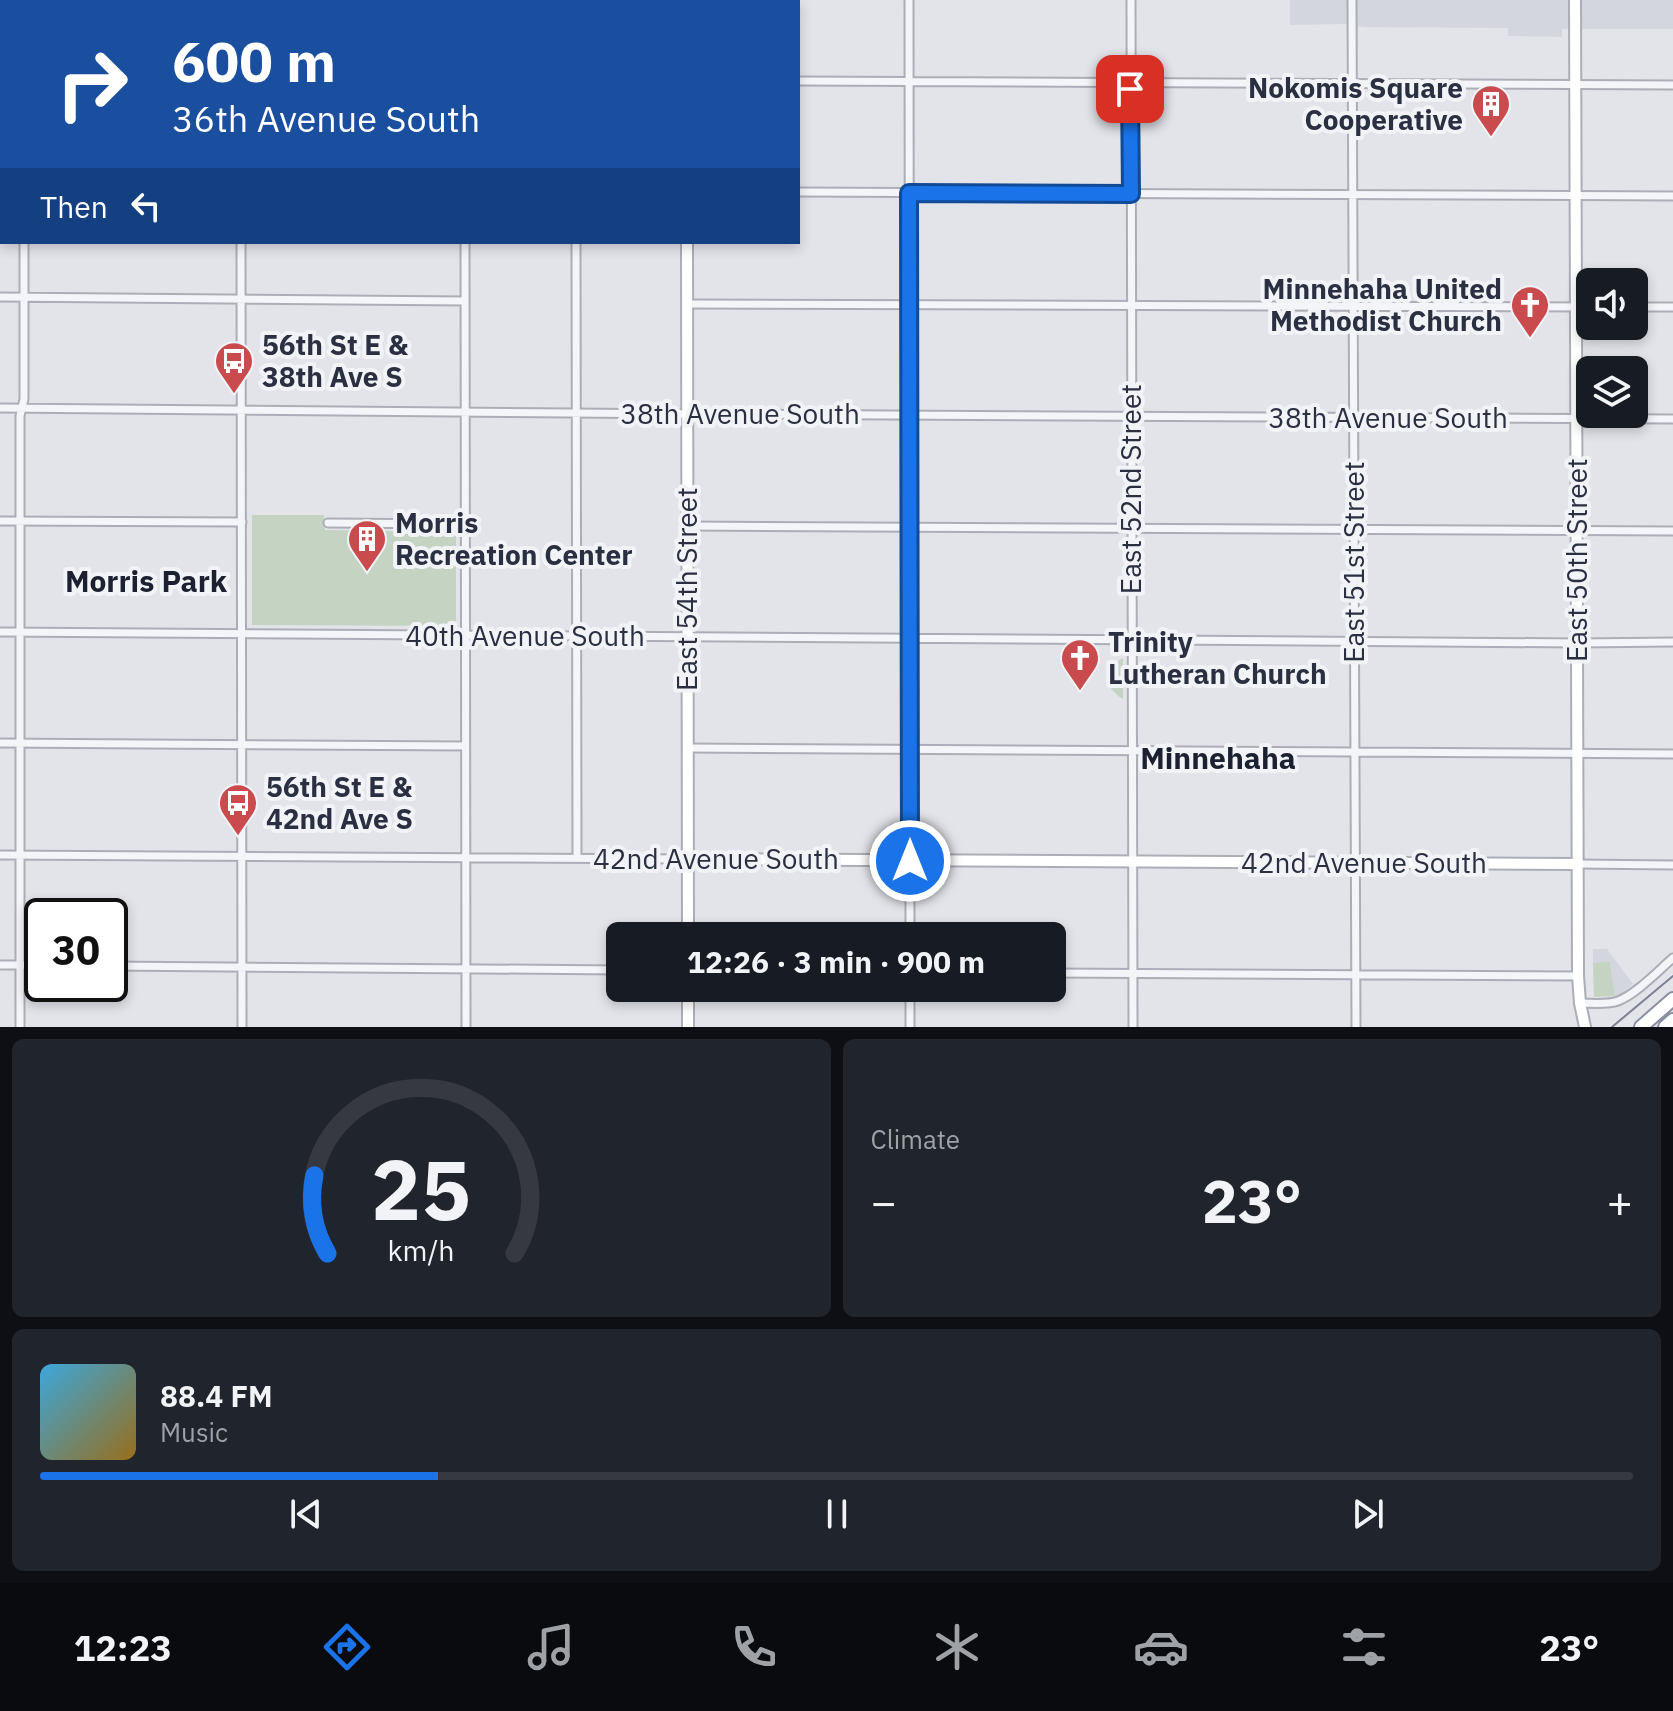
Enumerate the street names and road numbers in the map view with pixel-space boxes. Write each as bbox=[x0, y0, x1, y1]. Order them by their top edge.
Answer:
street label: East 52nd Street bbox=[1112, 384, 1149, 594]
street label: 38th Avenue South bbox=[620, 395, 860, 432]
street label: 38th Avenue South bbox=[1268, 399, 1508, 436]
street label: East 50th Street bbox=[1558, 458, 1595, 662]
street label: East 51st Street bbox=[1335, 461, 1372, 663]
street label: East 54th Street bbox=[668, 487, 705, 691]
street label: 40th Avenue South bbox=[405, 617, 645, 654]
street label: 42nd Avenue South bbox=[593, 840, 839, 877]
street label: 42nd Avenue South bbox=[1241, 844, 1487, 881]

